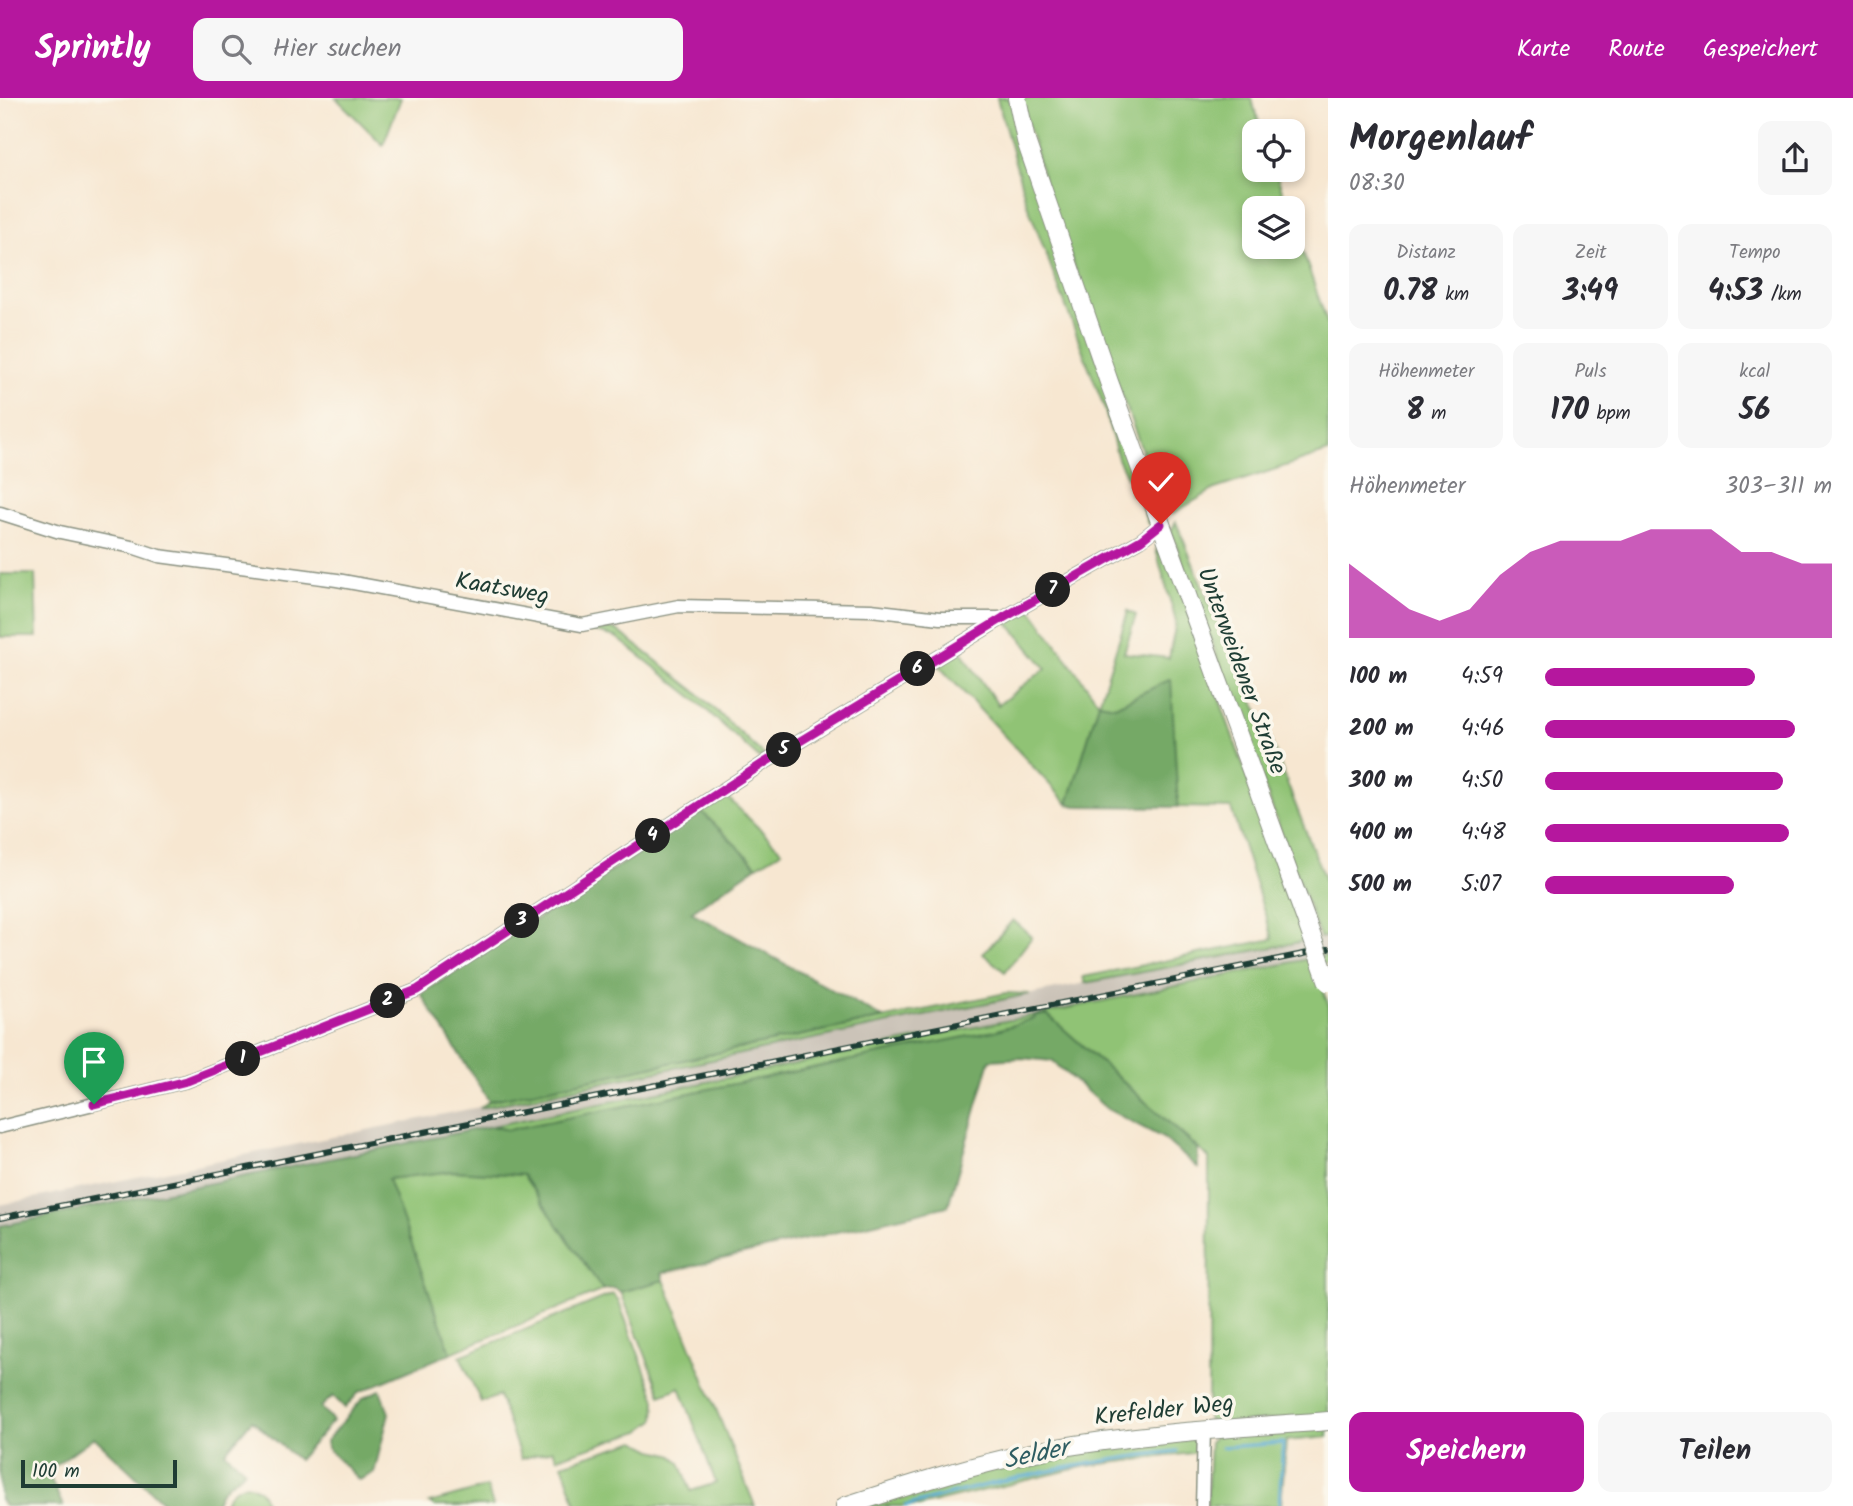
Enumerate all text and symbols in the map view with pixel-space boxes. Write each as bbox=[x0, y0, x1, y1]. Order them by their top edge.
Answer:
search box bbox=[193, 18, 683, 81]
text: Sprintly bbox=[35, 23, 151, 76]
text: Hier suchen bbox=[273, 28, 402, 70]
icon: search bbox=[217, 30, 255, 68]
text: Karte bbox=[1517, 30, 1570, 69]
text: Route bbox=[1608, 30, 1665, 69]
text: Gespeichert bbox=[1703, 30, 1818, 69]
text: Morgenlauf bbox=[1349, 110, 1531, 170]
map controls bbox=[1242, 119, 1305, 259]
button: locate bbox=[1242, 119, 1305, 182]
button: share bbox=[1758, 121, 1832, 195]
text: 08:30 bbox=[1349, 166, 1405, 202]
button: layers bbox=[1242, 196, 1305, 259]
text: Distanz bbox=[1396, 238, 1456, 268]
text: Zeit bbox=[1574, 238, 1607, 268]
text: Tempo bbox=[1729, 238, 1781, 268]
text: 0.78 bbox=[1383, 268, 1438, 316]
text: 3:49 bbox=[1563, 268, 1618, 316]
text: 4:53 bbox=[1708, 268, 1763, 316]
text: km bbox=[1438, 280, 1469, 310]
text: /km bbox=[1763, 280, 1802, 310]
text: Höhenmeter bbox=[1378, 357, 1474, 387]
text: Puls bbox=[1574, 357, 1607, 387]
text: kcal bbox=[1739, 357, 1770, 387]
text: 8 bbox=[1406, 387, 1424, 435]
text: 170 bbox=[1550, 387, 1589, 435]
text: 56 bbox=[1739, 387, 1771, 435]
text: m bbox=[1424, 399, 1446, 429]
text: bpm bbox=[1589, 399, 1631, 429]
pin bbox=[1131, 452, 1191, 524]
icon: check bbox=[1142, 463, 1180, 501]
text: Höhenmeter bbox=[1349, 469, 1465, 505]
text: 303–311 m bbox=[1725, 469, 1832, 505]
street label: Kaatsweg bbox=[452, 562, 552, 616]
street label: Unterweidener Straße bbox=[1185, 562, 1297, 780]
pin: 7 bbox=[1036, 573, 1070, 608]
text: 7 bbox=[1048, 574, 1057, 604]
pin: 6 bbox=[900, 652, 936, 686]
text: 6 bbox=[912, 653, 923, 683]
text: 100 m bbox=[1349, 659, 1407, 695]
text: 4:59 bbox=[1461, 659, 1503, 695]
text: 200 m bbox=[1349, 711, 1414, 747]
text: 4:46 bbox=[1461, 711, 1505, 747]
pin: 5 bbox=[766, 732, 802, 768]
text: 5 bbox=[779, 734, 788, 764]
text: 300 m bbox=[1349, 763, 1413, 799]
text: 4:50 bbox=[1461, 763, 1503, 799]
text: 400 m bbox=[1349, 815, 1413, 851]
text: 4:48 bbox=[1461, 815, 1506, 851]
pin: 4 bbox=[636, 818, 670, 854]
text: 4 bbox=[647, 820, 658, 850]
text: 500 m bbox=[1349, 867, 1412, 903]
text: 5:07 bbox=[1461, 867, 1501, 903]
pin: 3 bbox=[504, 904, 540, 938]
text: 3 bbox=[516, 905, 527, 935]
pin: 2 bbox=[370, 984, 406, 1018]
text: 2 bbox=[382, 985, 393, 1015]
pin bbox=[64, 1032, 124, 1104]
pin: 1 bbox=[226, 1042, 260, 1076]
icon: arrive bbox=[75, 1043, 113, 1081]
text: 1 bbox=[240, 1043, 245, 1073]
street label: Krefelder Weg bbox=[1092, 1384, 1236, 1438]
button: Speichern bbox=[1349, 1412, 1584, 1492]
button: Teilen bbox=[1598, 1412, 1832, 1492]
water label: Selder bbox=[1000, 1427, 1078, 1482]
scale bar bbox=[21, 1457, 177, 1489]
text: 100 m bbox=[32, 1457, 80, 1487]

